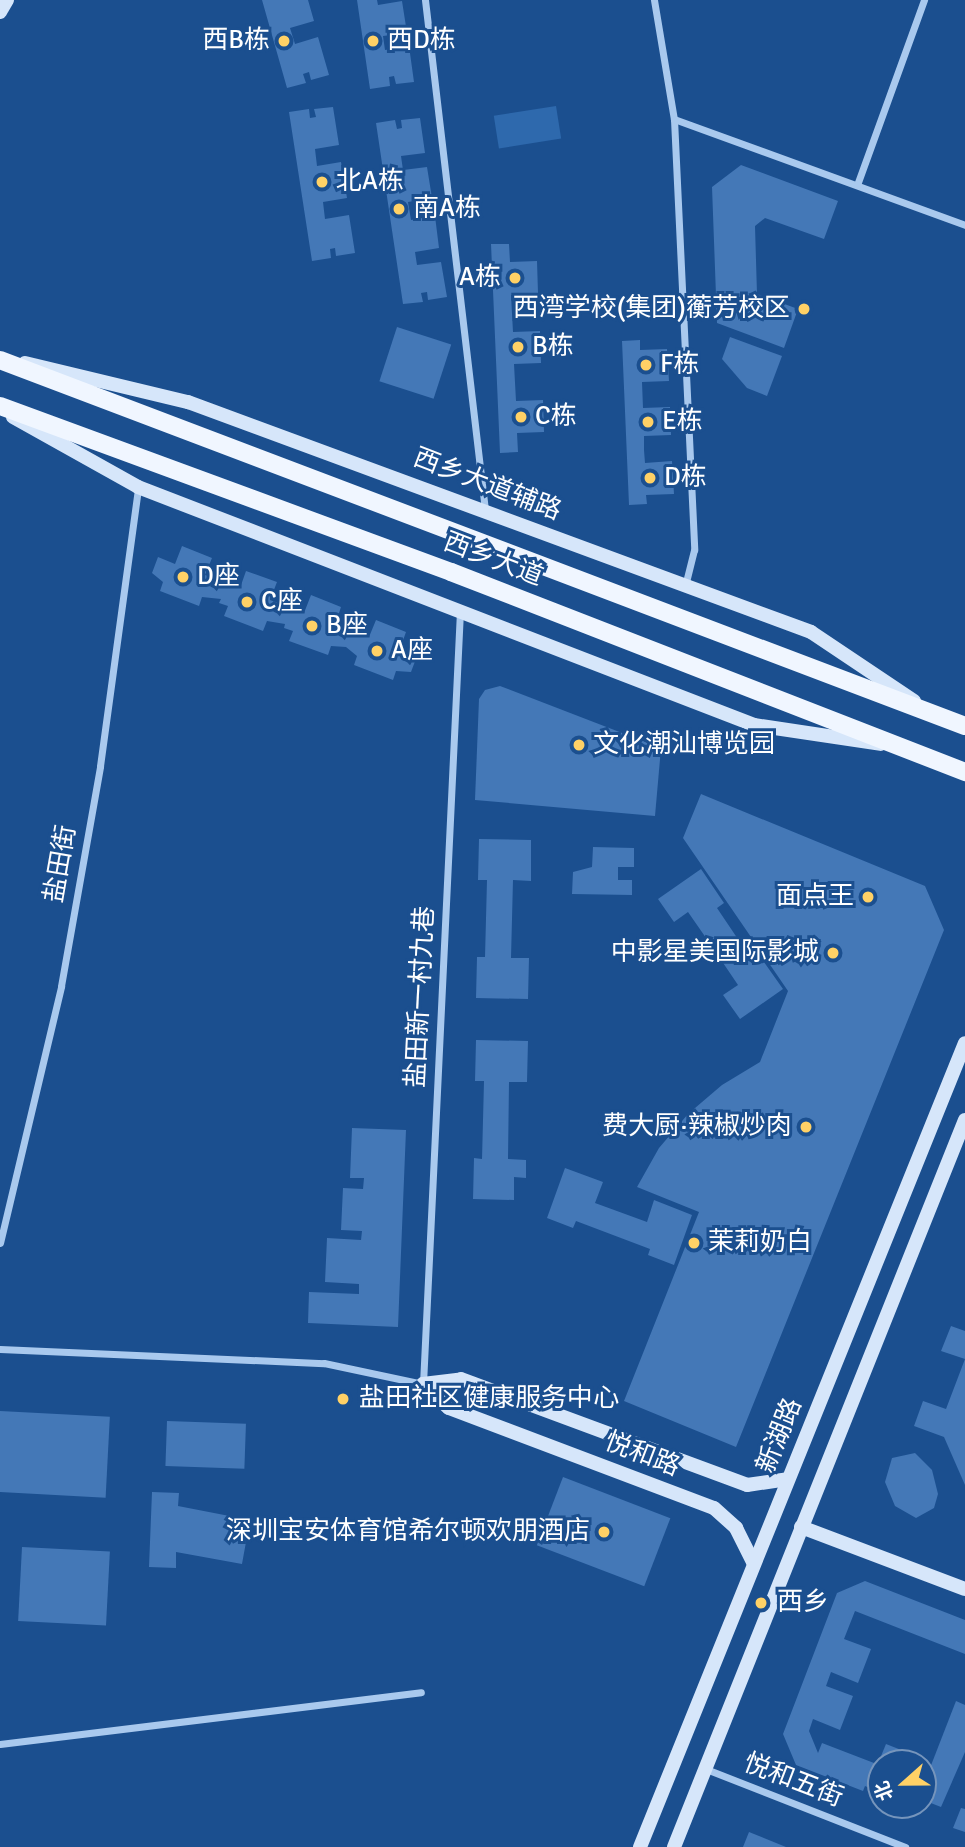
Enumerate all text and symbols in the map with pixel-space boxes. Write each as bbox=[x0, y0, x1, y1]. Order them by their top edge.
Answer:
place label: 西B栋 bbox=[202, 25, 270, 57]
place label: 西D栋 bbox=[387, 25, 456, 57]
marker: 西B栋 bbox=[276, 33, 292, 49]
marker: 西D栋 bbox=[365, 33, 381, 49]
place label: 北A栋 bbox=[336, 166, 404, 198]
marker: 北A栋 bbox=[314, 174, 330, 190]
place label: 南A栋 bbox=[413, 193, 481, 225]
marker: 南A栋 bbox=[391, 201, 407, 217]
place label: A栋 bbox=[459, 262, 501, 294]
marker: A栋 bbox=[507, 270, 523, 286]
place label: 西湾学校(集团)蘅芳校区 bbox=[513, 293, 790, 325]
marker: 西湾学校(集团)蘅芳校区 bbox=[796, 301, 812, 317]
place label: B栋 bbox=[532, 331, 574, 363]
marker: B栋 bbox=[510, 339, 526, 355]
place label: F栋 bbox=[660, 349, 700, 381]
marker: F栋 bbox=[638, 357, 654, 373]
place label: C栋 bbox=[535, 401, 577, 433]
place label: E栋 bbox=[662, 406, 703, 438]
marker: C栋 bbox=[513, 409, 529, 425]
marker: E栋 bbox=[640, 414, 656, 430]
street label: 西乡大道辅路 bbox=[409, 442, 565, 528]
place label: D栋 bbox=[664, 462, 707, 494]
marker: D栋 bbox=[642, 470, 658, 486]
street label: 西乡大道 bbox=[439, 527, 547, 593]
place label: D座 bbox=[197, 561, 240, 593]
marker: D座 bbox=[175, 569, 191, 585]
place label: C座 bbox=[261, 586, 303, 618]
marker: C座 bbox=[239, 594, 255, 610]
place label: B座 bbox=[326, 610, 368, 642]
marker: B座 bbox=[304, 618, 320, 634]
place label: A座 bbox=[391, 635, 433, 667]
marker: A座 bbox=[369, 643, 385, 659]
place label: 文化潮汕博览园 bbox=[593, 729, 775, 761]
marker: 文化潮汕博览园 bbox=[571, 737, 587, 753]
street label: 盐田街 bbox=[39, 823, 83, 905]
place label: 面点王 bbox=[776, 881, 854, 913]
marker: 面点王 bbox=[860, 889, 876, 905]
street label: 盐田新一村九巷 bbox=[401, 905, 441, 1089]
place label: 中影星美国际影城 bbox=[611, 937, 819, 969]
marker: 中影星美国际影城 bbox=[825, 945, 841, 961]
place label: 费大厨·辣椒炒肉 bbox=[602, 1111, 792, 1143]
marker: 费大厨·辣椒炒肉 bbox=[798, 1119, 814, 1135]
place label: 茉莉奶白 bbox=[708, 1227, 812, 1259]
marker: 茉莉奶白 bbox=[686, 1235, 702, 1251]
place label: 盐田社区健康服务中心 bbox=[359, 1383, 619, 1415]
marker: 盐田社区健康服务中心 bbox=[333, 1389, 353, 1409]
street label: 新湖路 bbox=[751, 1394, 809, 1478]
street label: 悦和路 bbox=[600, 1426, 684, 1484]
place label: 深圳宝安体育馆希尔顿欢朋酒店 bbox=[226, 1516, 590, 1548]
marker: 深圳宝安体育馆希尔顿欢朋酒店 bbox=[596, 1524, 612, 1540]
place label: 西乡 bbox=[777, 1587, 829, 1619]
marker: 西乡 bbox=[751, 1593, 771, 1613]
street label: 悦和五街 bbox=[739, 1748, 847, 1814]
north arrow bbox=[867, 1749, 937, 1819]
text: 北 bbox=[870, 1778, 899, 1804]

